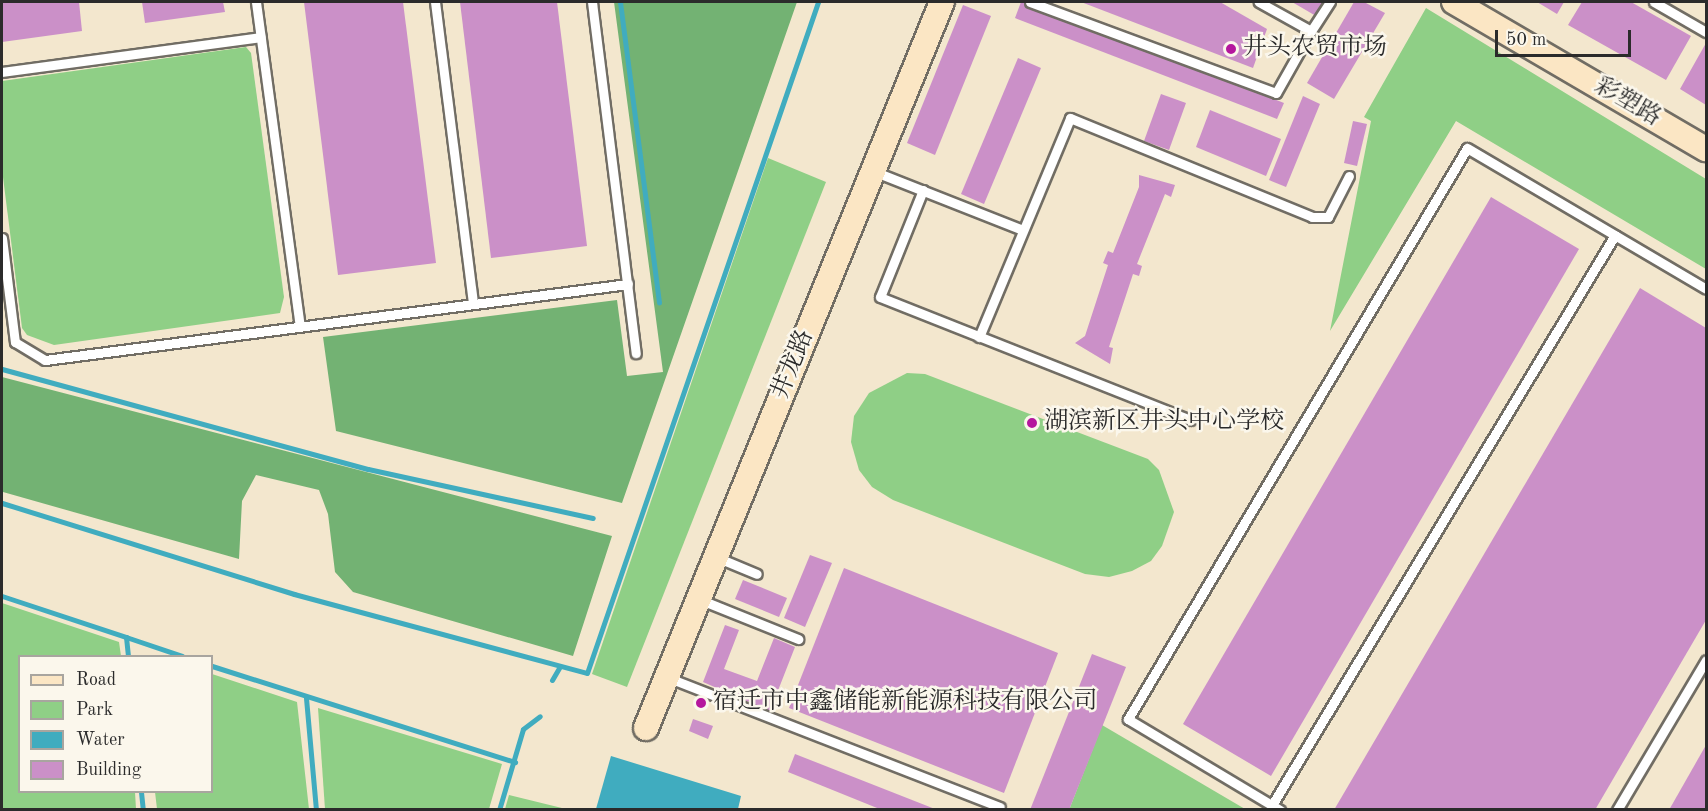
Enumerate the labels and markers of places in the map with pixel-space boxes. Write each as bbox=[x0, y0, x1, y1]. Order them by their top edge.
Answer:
place label: 井头农贸市场 bbox=[1243, 35, 1387, 63]
marker: 井头农贸市场 bbox=[1224, 42, 1238, 56]
place label: 湖滨新区井头中心学校 bbox=[1044, 409, 1284, 437]
marker: 湖滨新区井头中心学校 bbox=[1025, 416, 1039, 430]
place label: 宿迁市中鑫储能新能源科技有限公司 bbox=[713, 689, 1097, 717]
marker: 宿迁市中鑫储能新能源科技有限公司 bbox=[694, 696, 708, 710]

